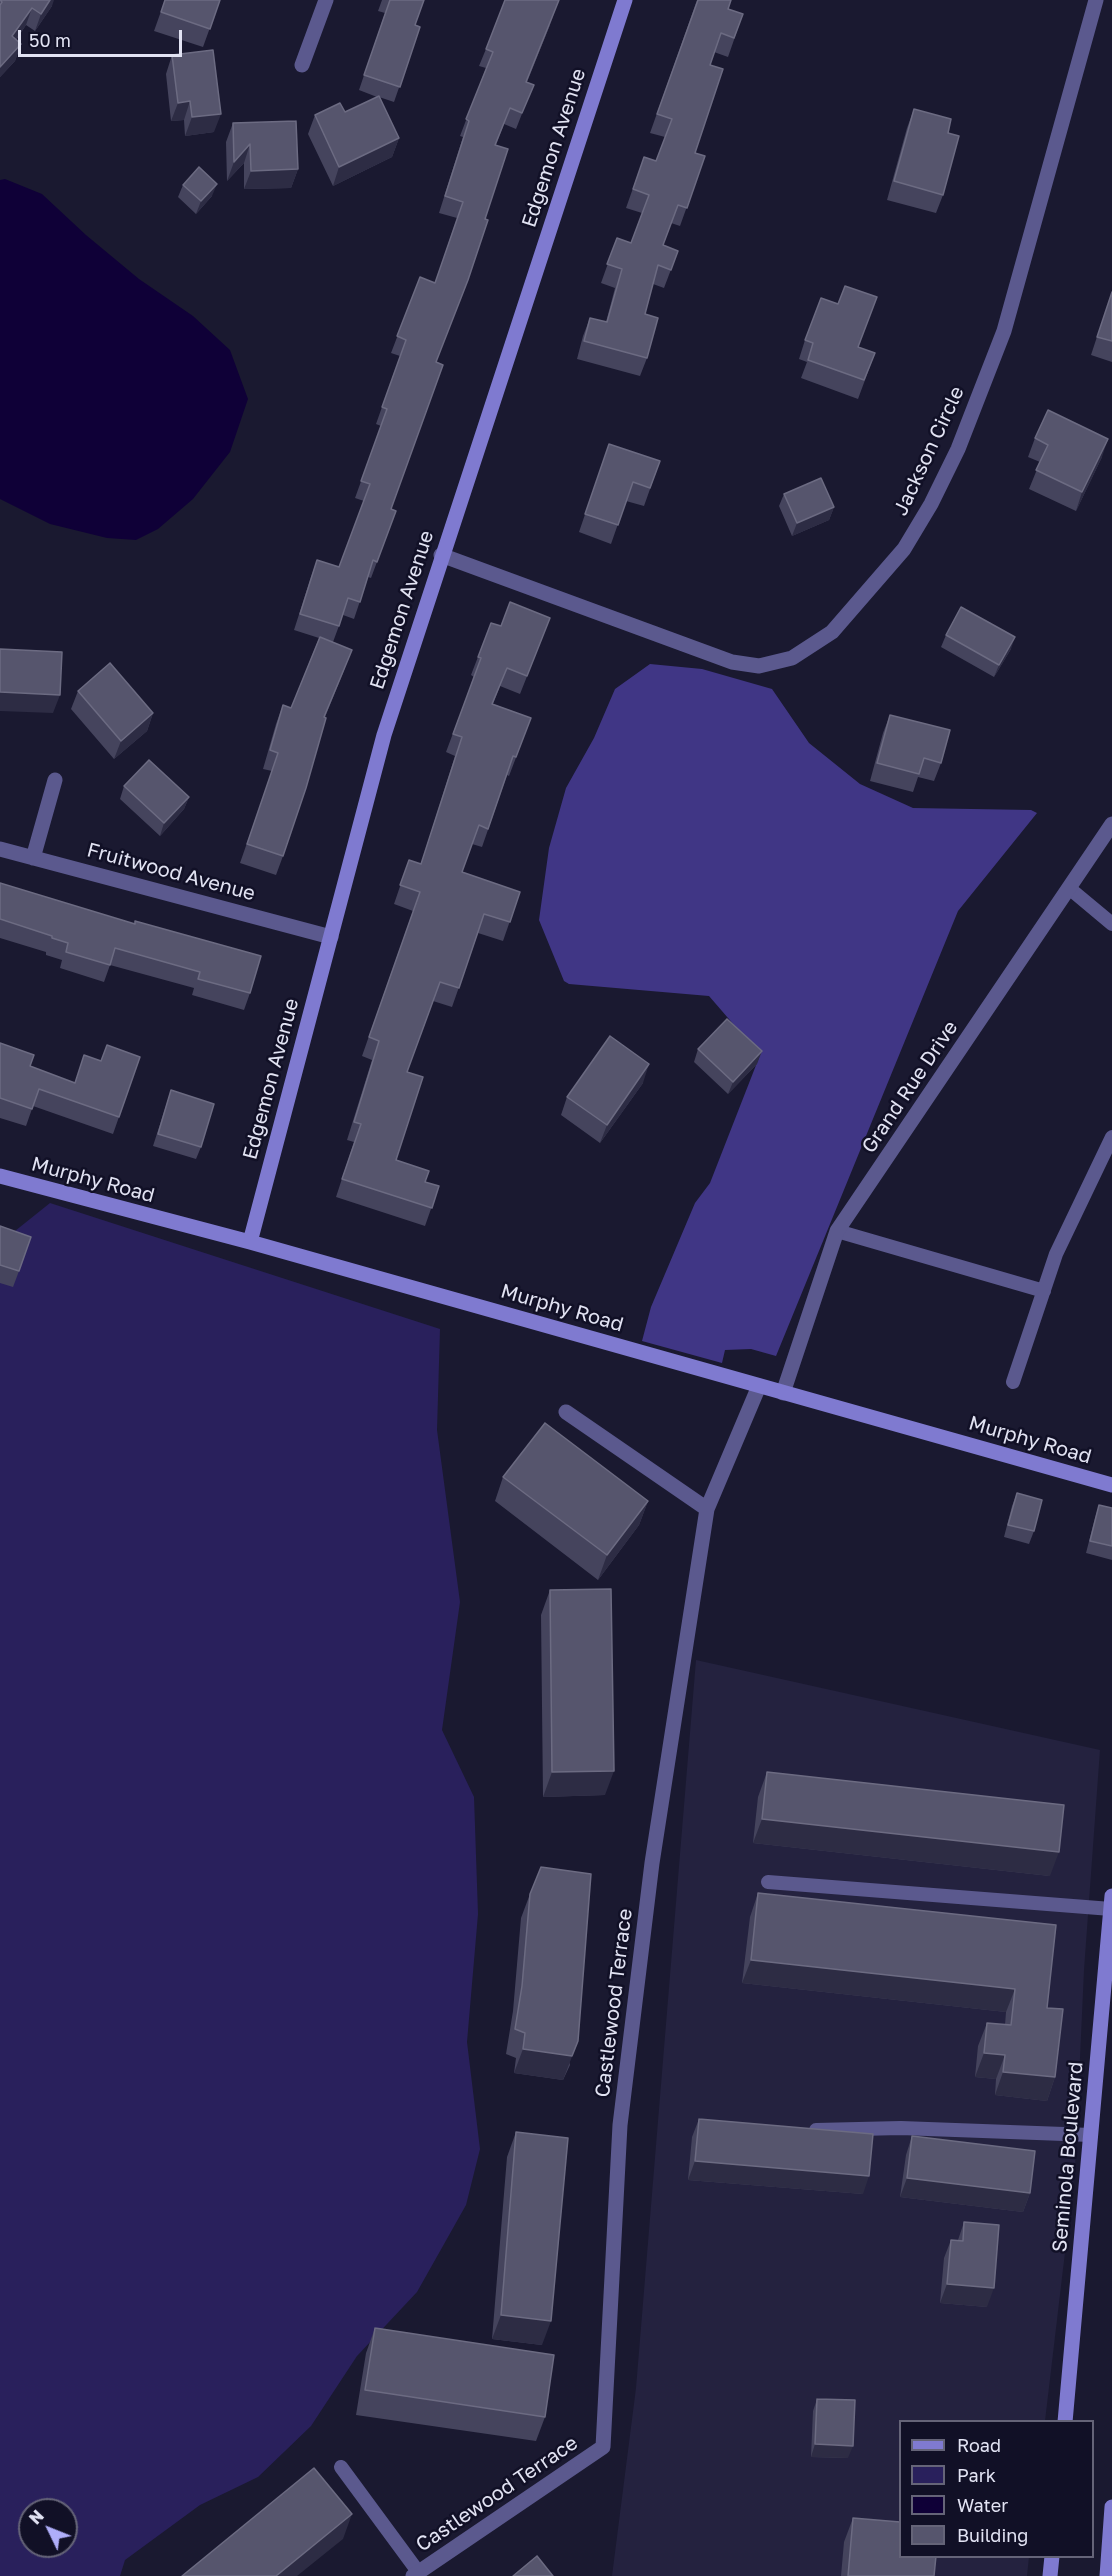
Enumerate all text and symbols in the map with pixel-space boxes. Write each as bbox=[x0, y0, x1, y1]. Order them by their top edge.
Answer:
scale bar bbox=[21, 18, 184, 56]
text: 50 m bbox=[29, 29, 71, 51]
street label: Edgemon Avenue bbox=[517, 65, 591, 231]
street label: Jackson Circle bbox=[889, 383, 969, 519]
street label: Edgemon Avenue bbox=[365, 527, 439, 693]
street label: Fruitwood Avenue bbox=[84, 838, 258, 906]
street label: Edgemon Avenue bbox=[238, 996, 304, 1162]
street label: Grand Rue Drive bbox=[857, 1016, 963, 1158]
street label: Murphy Road bbox=[29, 1152, 157, 1208]
street label: Murphy Road bbox=[498, 1279, 626, 1337]
street label: Murphy Road bbox=[966, 1411, 1094, 1469]
street label: Castlewood Terrace bbox=[591, 1907, 637, 2099]
street label: Seminola Boulevard bbox=[1048, 2061, 1088, 2253]
legend bbox=[899, 2420, 1094, 2558]
street label: Castlewood Terrace bbox=[412, 2431, 582, 2557]
text: Road bbox=[957, 2434, 1001, 2456]
text: Park bbox=[957, 2464, 996, 2486]
text: Water bbox=[957, 2494, 1008, 2516]
north arrow bbox=[18, 2498, 78, 2558]
text: N bbox=[25, 2506, 48, 2528]
text: Building bbox=[957, 2524, 1028, 2546]

